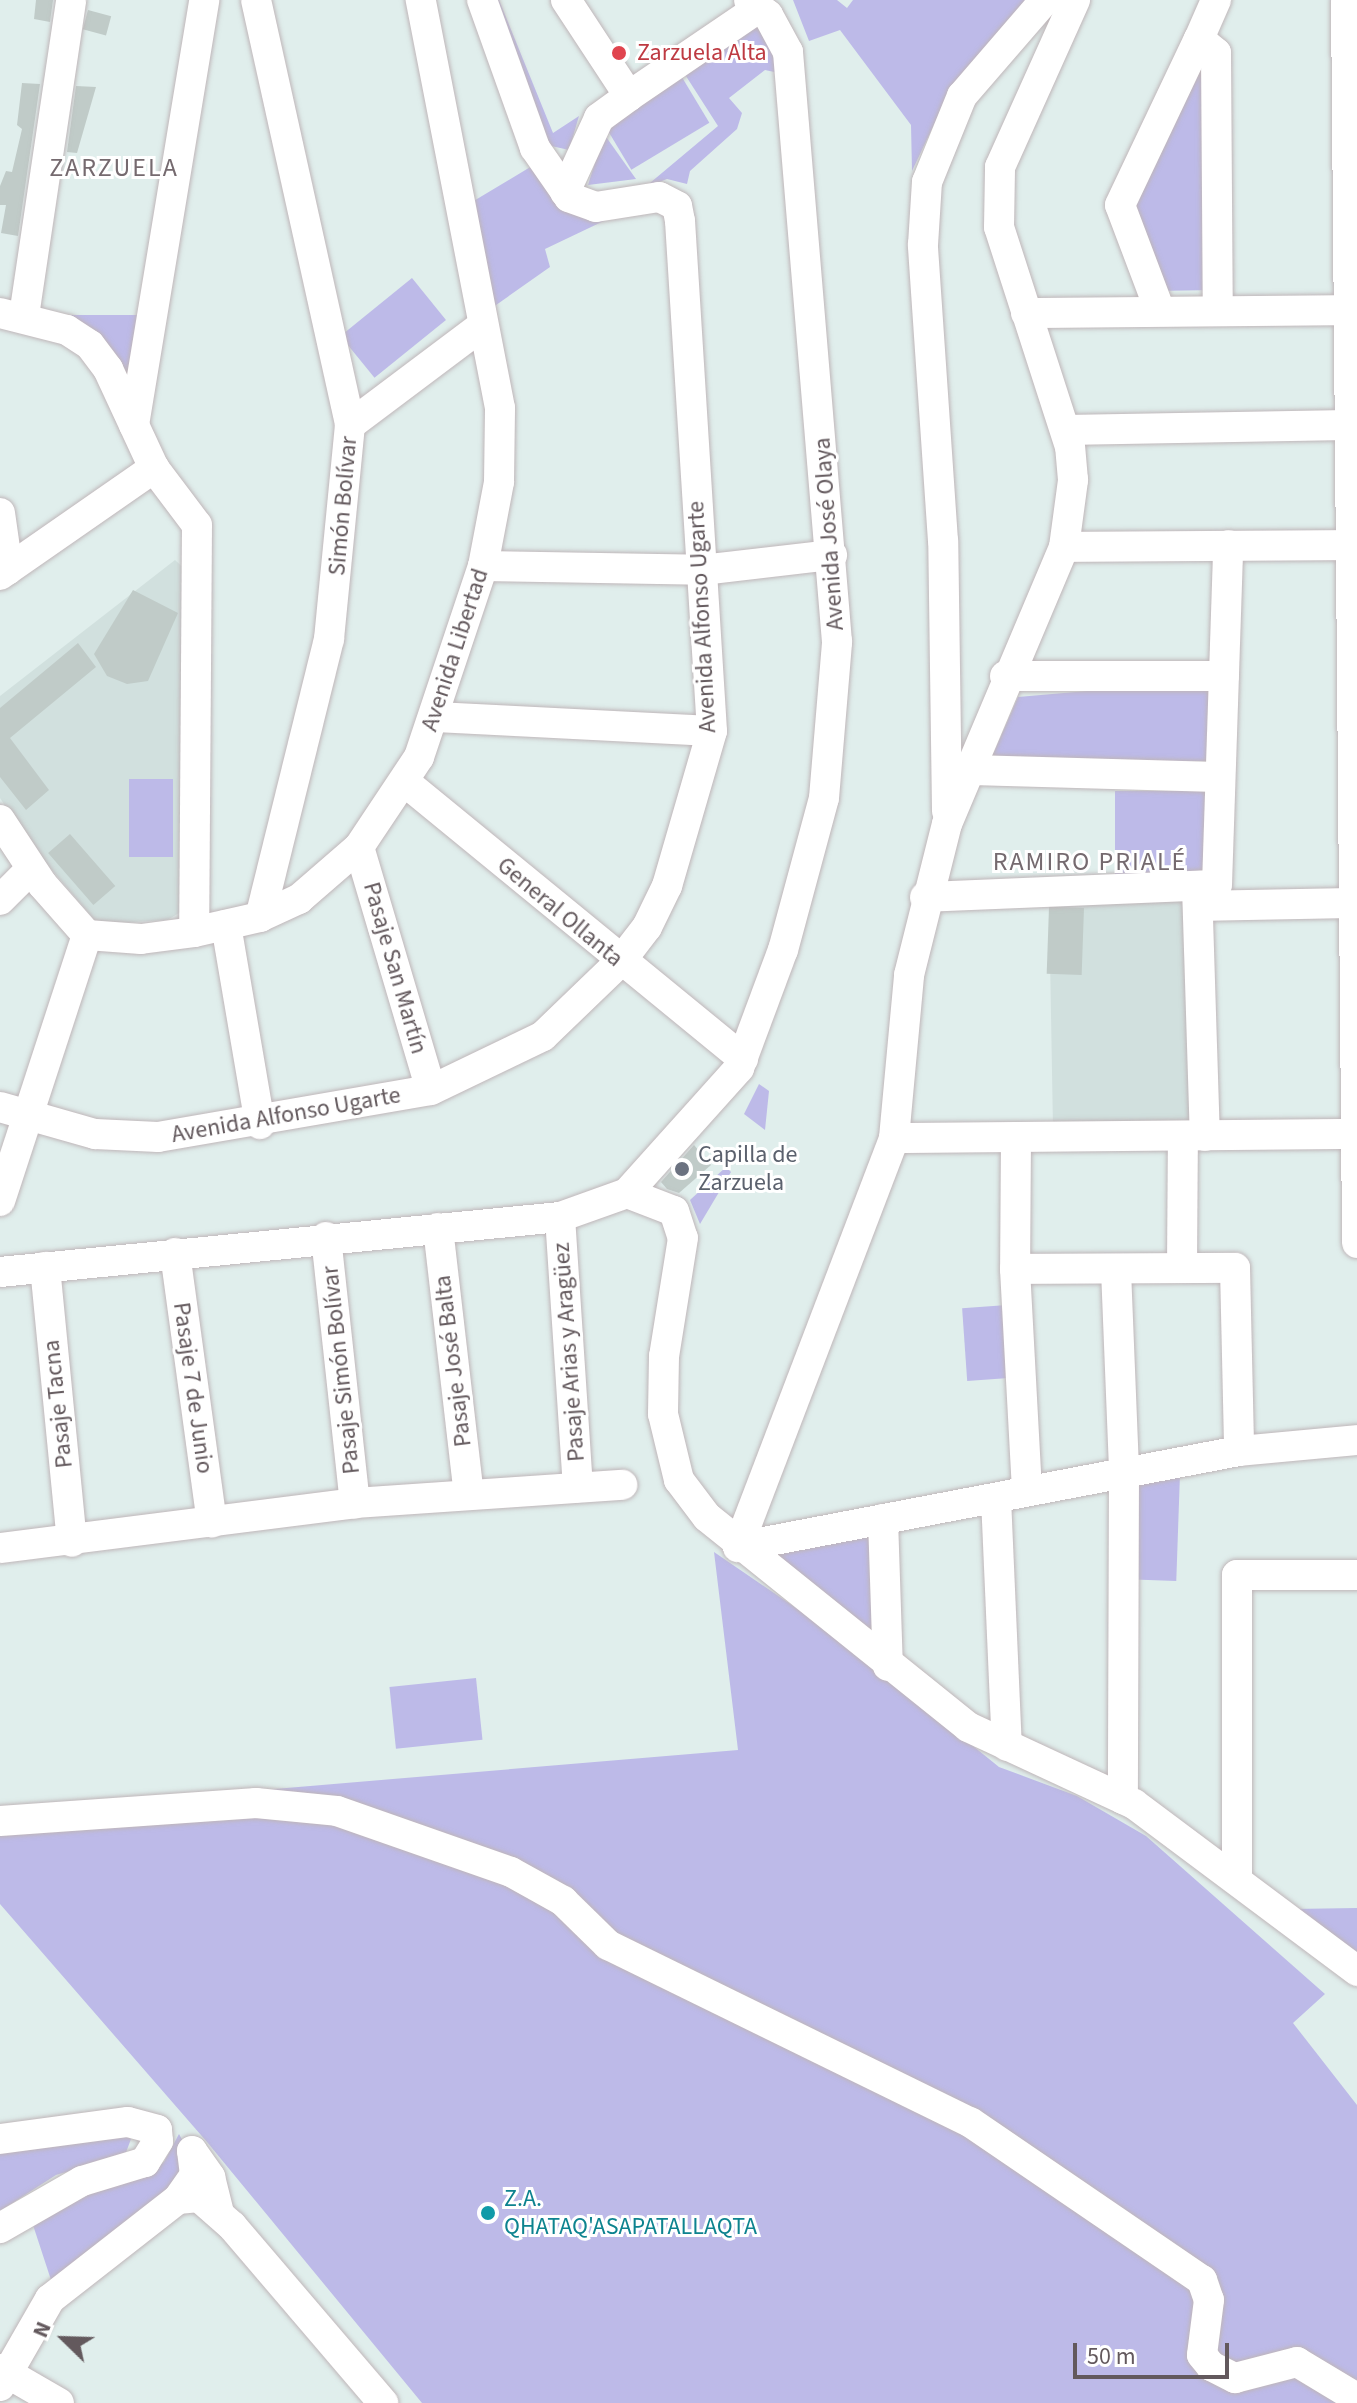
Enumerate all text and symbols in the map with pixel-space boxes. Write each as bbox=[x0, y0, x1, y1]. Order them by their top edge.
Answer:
place label: Zarzuela Alta bbox=[637, 39, 767, 67]
marker: Zarzuela Alta bbox=[608, 42, 630, 64]
district label: ZARZUELA bbox=[49, 152, 179, 184]
street label: Simón Bolívar bbox=[323, 435, 363, 577]
street label: Avenida José Olaya bbox=[808, 437, 850, 631]
street label: Avenida Alfonso Ugarte bbox=[682, 500, 722, 734]
street label: Avenida Libertad bbox=[415, 565, 495, 735]
district label: RAMIRO PRIALÉ bbox=[993, 846, 1187, 878]
street label: General Ollanta bbox=[491, 851, 629, 973]
street label: Pasaje San Martín bbox=[357, 879, 433, 1057]
street label: Avenida Alfonso Ugarte bbox=[169, 1081, 403, 1149]
place label: Capilla de Zarzuela bbox=[698, 1141, 797, 1197]
marker: Capilla de Zarzuela bbox=[673, 1160, 691, 1178]
street label: Pasaje Arias y Aragüez bbox=[547, 1241, 591, 1463]
street label: Pasaje Simón Bolívar bbox=[316, 1264, 366, 1476]
street label: Pasaje José Balta bbox=[428, 1274, 478, 1448]
street label: Pasaje 7 de Junio bbox=[167, 1300, 219, 1476]
street label: Pasaje Tacna bbox=[37, 1338, 79, 1470]
place label: Z.A. QHATAQ'ASAPATALLAQTA bbox=[504, 2185, 757, 2241]
marker: Z.A. QHATAQ'ASAPATALLAQTA bbox=[479, 2204, 497, 2222]
north arrow bbox=[24, 2299, 104, 2379]
text: N bbox=[24, 2317, 59, 2343]
scale bar bbox=[1077, 2327, 1233, 2377]
text: 50 m bbox=[1087, 2339, 1136, 2374]

